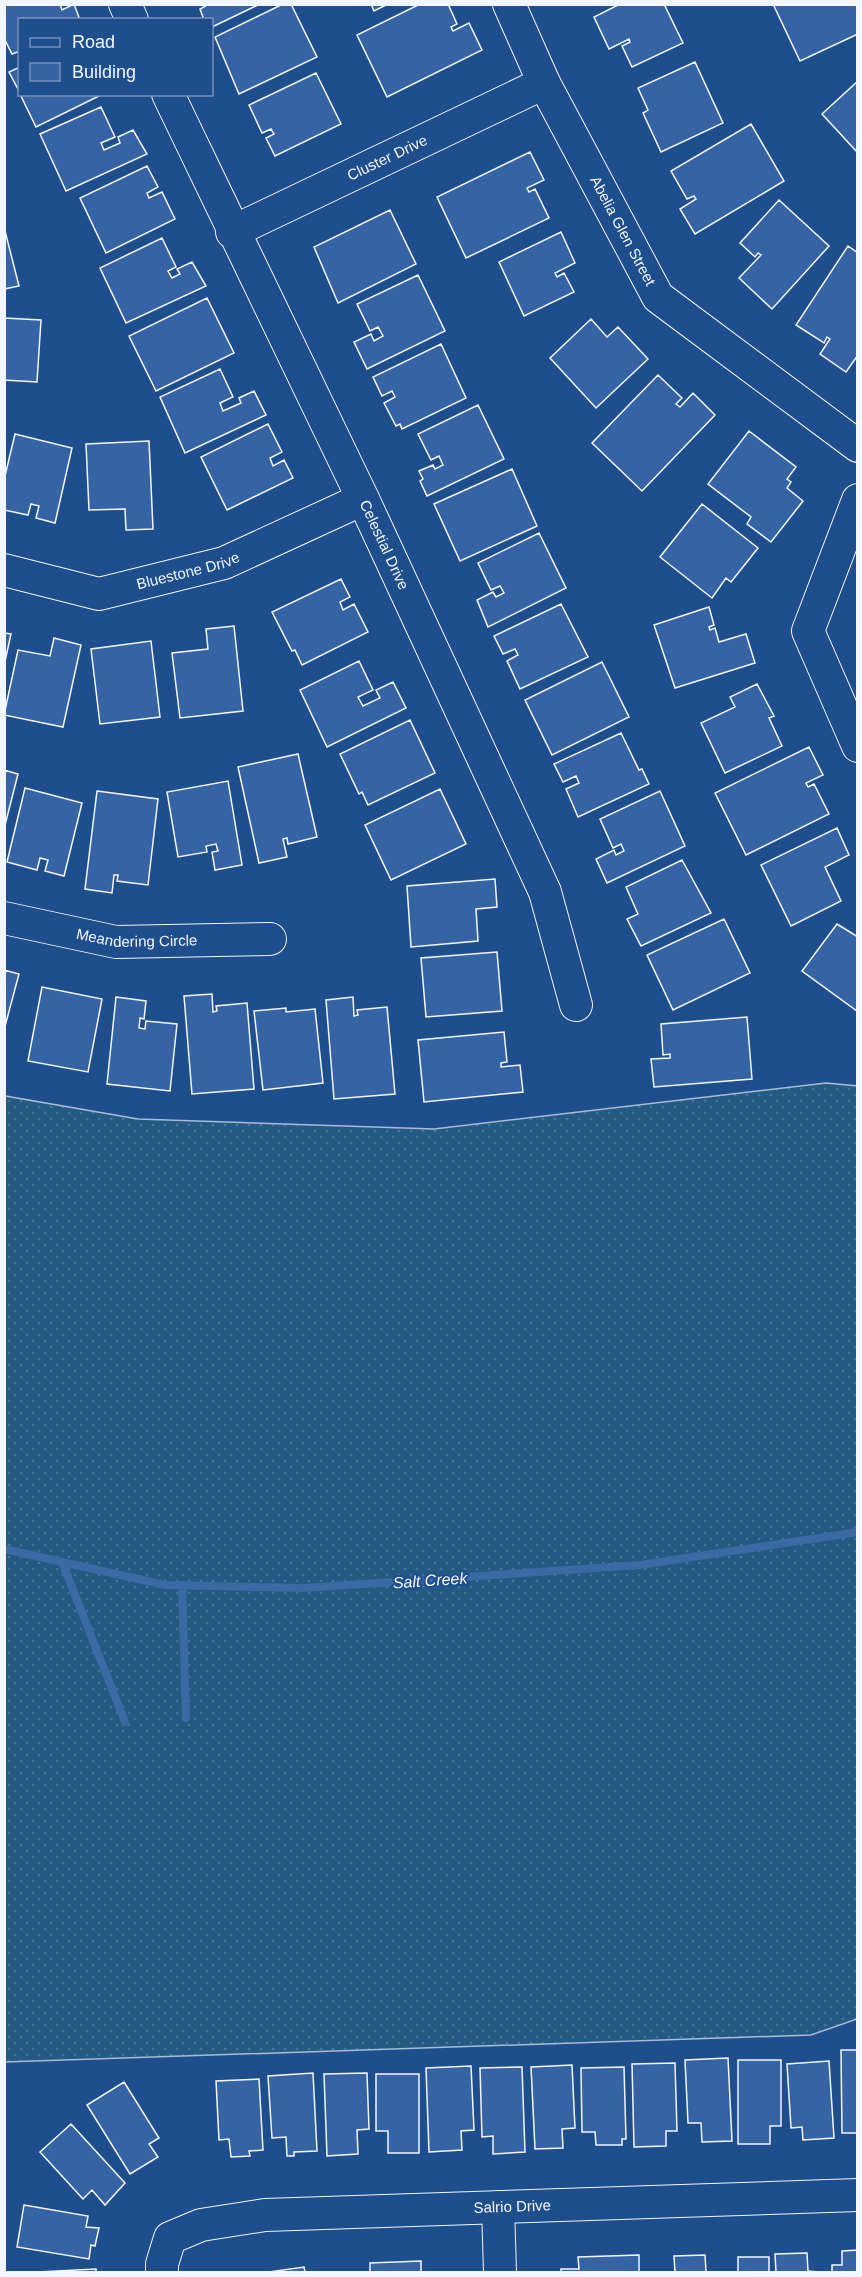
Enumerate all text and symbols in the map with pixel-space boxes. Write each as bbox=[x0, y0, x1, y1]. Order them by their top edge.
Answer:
legend bbox=[18, 18, 213, 96]
text: Road bbox=[72, 32, 115, 52]
text: Building bbox=[72, 62, 136, 82]
street label: Cluster Drive bbox=[344, 131, 430, 184]
street label: Abelia Glen Street bbox=[587, 173, 660, 289]
street label: Celestial Drive bbox=[357, 497, 413, 592]
street label: Bluestone Drive bbox=[135, 548, 242, 592]
street label: Meandering Circle bbox=[75, 925, 197, 950]
water label: Salt Creek bbox=[392, 1569, 469, 1592]
street label: Salrio Drive bbox=[473, 2196, 551, 2216]

